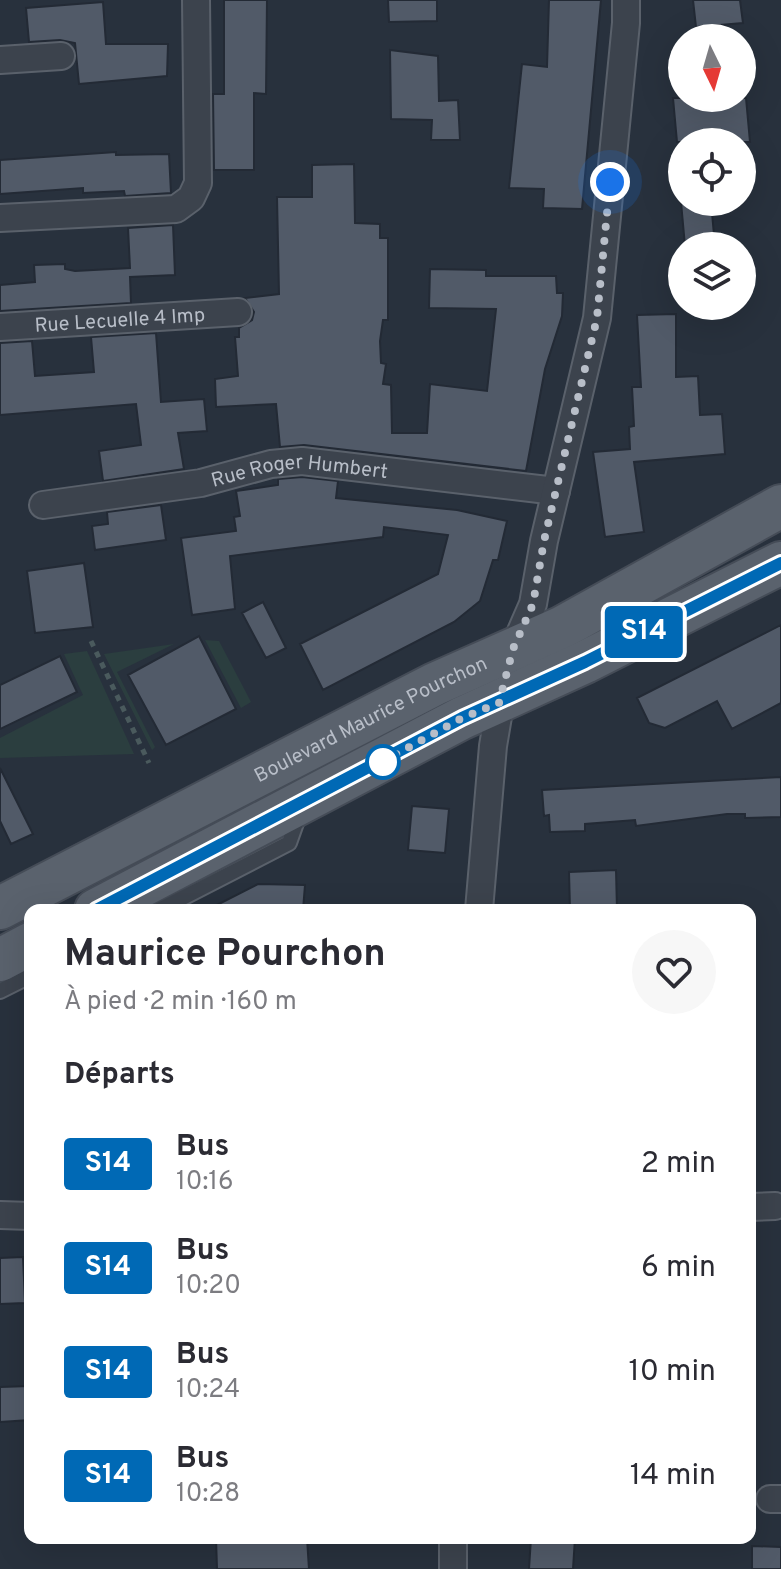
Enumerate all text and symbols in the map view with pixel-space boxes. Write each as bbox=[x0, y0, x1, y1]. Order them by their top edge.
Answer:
north arrow bbox=[668, 24, 756, 112]
map controls bbox=[668, 24, 756, 320]
button: locate bbox=[668, 128, 756, 216]
your location bbox=[590, 162, 630, 202]
button: layers bbox=[668, 232, 756, 320]
street label: Rue Lecuelle 4 Imp bbox=[34, 303, 206, 340]
street label: Rue Roger Humbert bbox=[209, 450, 389, 495]
line badge: S14 bbox=[598, 606, 690, 658]
text: S14 bbox=[621, 614, 667, 650]
street label: Boulevard Maurice Pourchon bbox=[250, 651, 492, 790]
unlabelled marker bbox=[366, 745, 400, 779]
button: heart bbox=[632, 930, 716, 1014]
text: Maurice Pourchon bbox=[64, 931, 386, 980]
text: À pied · 2 min · 160 m bbox=[64, 986, 297, 1019]
text: Départs bbox=[64, 1057, 175, 1094]
text: Bus bbox=[176, 1129, 229, 1166]
text: S14 bbox=[85, 1146, 131, 1182]
text: 2 min bbox=[641, 1146, 716, 1183]
text: 10:16 bbox=[176, 1166, 233, 1199]
text: Bus bbox=[176, 1233, 229, 1270]
text: S14 bbox=[85, 1250, 131, 1286]
text: 6 min bbox=[641, 1250, 716, 1287]
text: 10:20 bbox=[176, 1270, 241, 1303]
text: Bus bbox=[176, 1337, 229, 1374]
text: S14 bbox=[85, 1354, 131, 1390]
text: 10 min bbox=[629, 1354, 716, 1391]
text: 10:24 bbox=[176, 1374, 240, 1407]
text: Bus bbox=[176, 1441, 229, 1478]
text: S14 bbox=[85, 1458, 131, 1494]
text: 14 min bbox=[630, 1458, 716, 1495]
text: 10:28 bbox=[176, 1478, 240, 1511]

